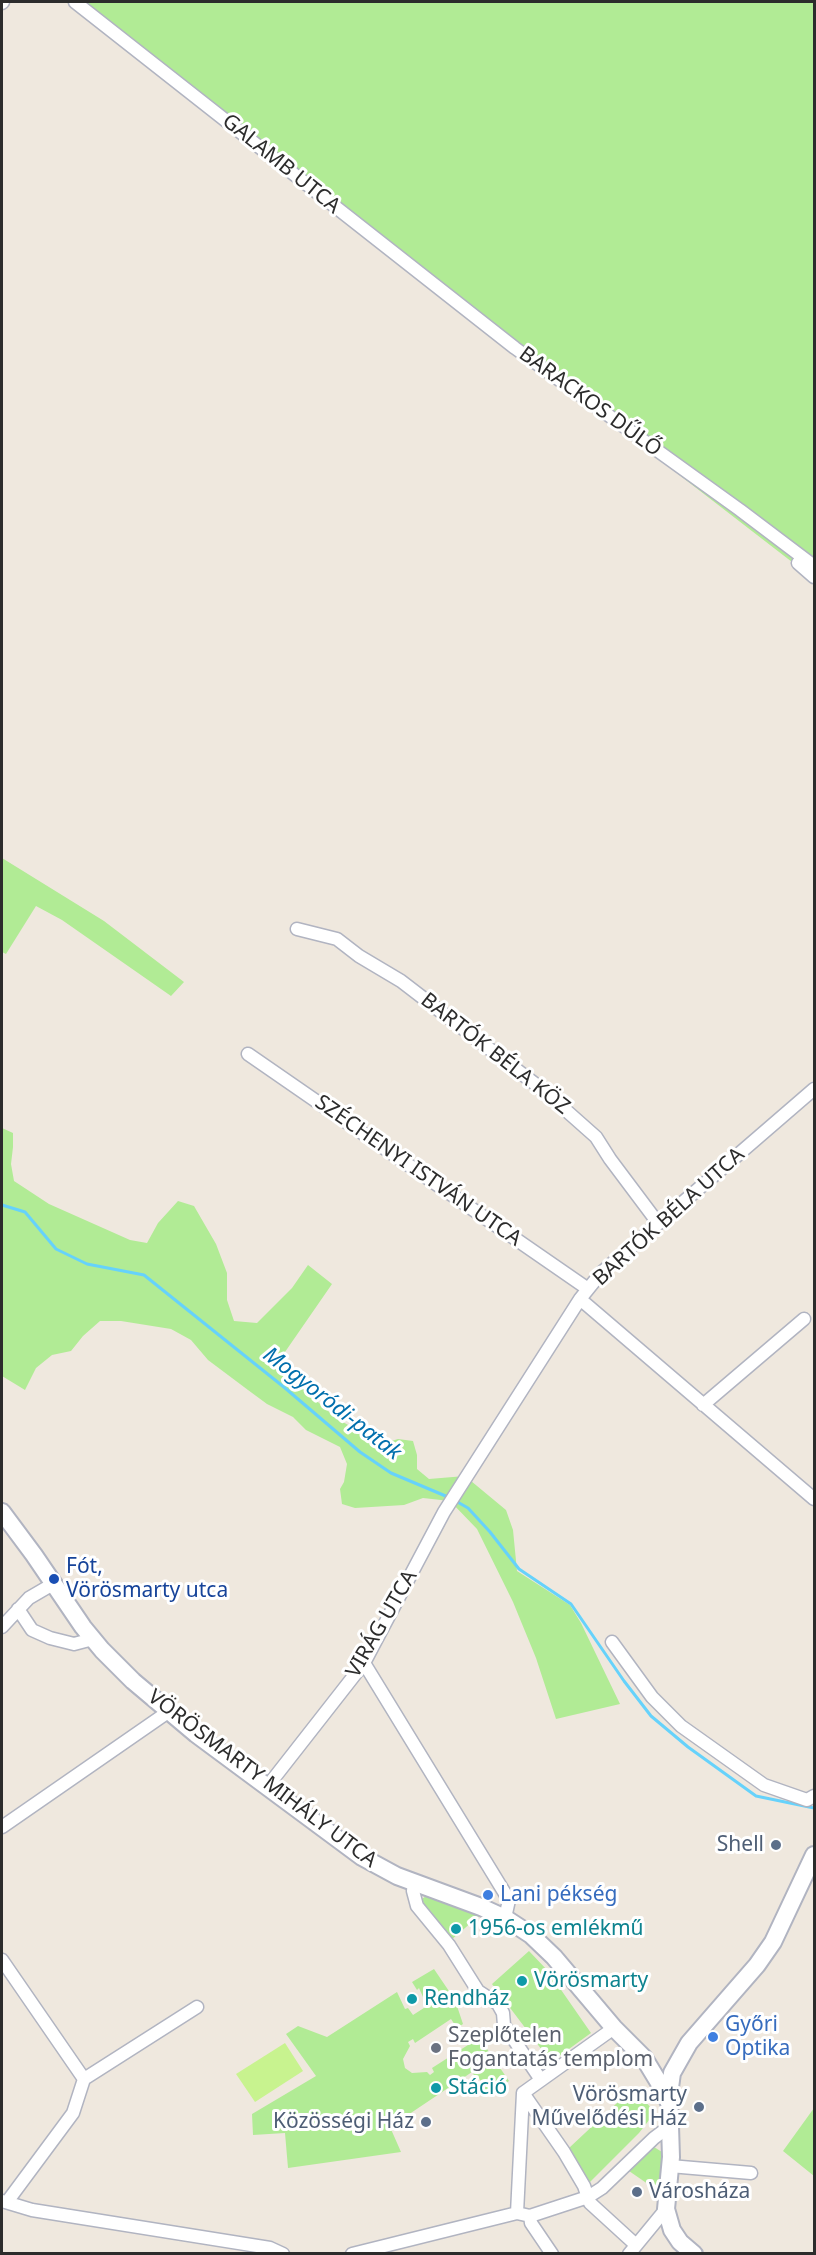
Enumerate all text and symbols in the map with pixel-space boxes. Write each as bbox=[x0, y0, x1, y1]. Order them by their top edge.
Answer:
street label: GALAMB UTCA bbox=[217, 109, 345, 219]
street label: BARACKOS DŰLŐ bbox=[514, 342, 666, 462]
street label: BARTÓK BÉLA KÖZ bbox=[415, 988, 575, 1120]
street label: SZÉCHENYI ISTVÁN UTCA bbox=[310, 1090, 526, 1252]
street label: BARTÓK BÉLA UTCA bbox=[588, 1142, 750, 1292]
water label: Mogyoródi-patak bbox=[258, 1342, 406, 1466]
place label: Fót, Vörösmarty utca bbox=[66, 1554, 228, 1604]
street label: VIRÁG UTCA bbox=[341, 1566, 423, 1682]
marker: Fót, Vörösmarty utca bbox=[47, 1572, 61, 1586]
street label: VÖRÖSMARTY MIHÁLY UTCA bbox=[142, 1685, 382, 1873]
place label: Shell bbox=[717, 1832, 764, 1858]
marker: Shell bbox=[769, 1838, 783, 1852]
place label: Lani pékség bbox=[500, 1882, 617, 1908]
marker: Lani pékség bbox=[481, 1888, 495, 1902]
place label: 1956-os emlékmű bbox=[468, 1916, 644, 1942]
marker: 1956-os emlékmű bbox=[449, 1922, 463, 1936]
place label: Vörösmarty bbox=[534, 1968, 648, 1994]
marker: Vörösmarty bbox=[515, 1974, 529, 1988]
place label: Rendház bbox=[424, 1986, 509, 2012]
marker: Rendház bbox=[405, 1992, 419, 2006]
place label: Győri Optika bbox=[725, 2012, 790, 2062]
place label: Szeplőtelen Fogantatás templom bbox=[448, 2023, 653, 2073]
marker: Győri Optika bbox=[706, 2030, 720, 2044]
marker: Szeplőtelen Fogantatás templom bbox=[429, 2041, 443, 2055]
place label: Stáció bbox=[448, 2075, 507, 2101]
marker: Stáció bbox=[429, 2081, 443, 2095]
place label: Vörösmarty Művelődési Ház bbox=[531, 2082, 687, 2132]
marker: Vörösmarty Művelődési Ház bbox=[692, 2100, 706, 2114]
place label: Közösségi Ház bbox=[273, 2109, 414, 2135]
marker: Közösségi Ház bbox=[419, 2115, 433, 2129]
place label: Városháza bbox=[649, 2179, 750, 2205]
marker: Városháza bbox=[630, 2185, 644, 2199]

